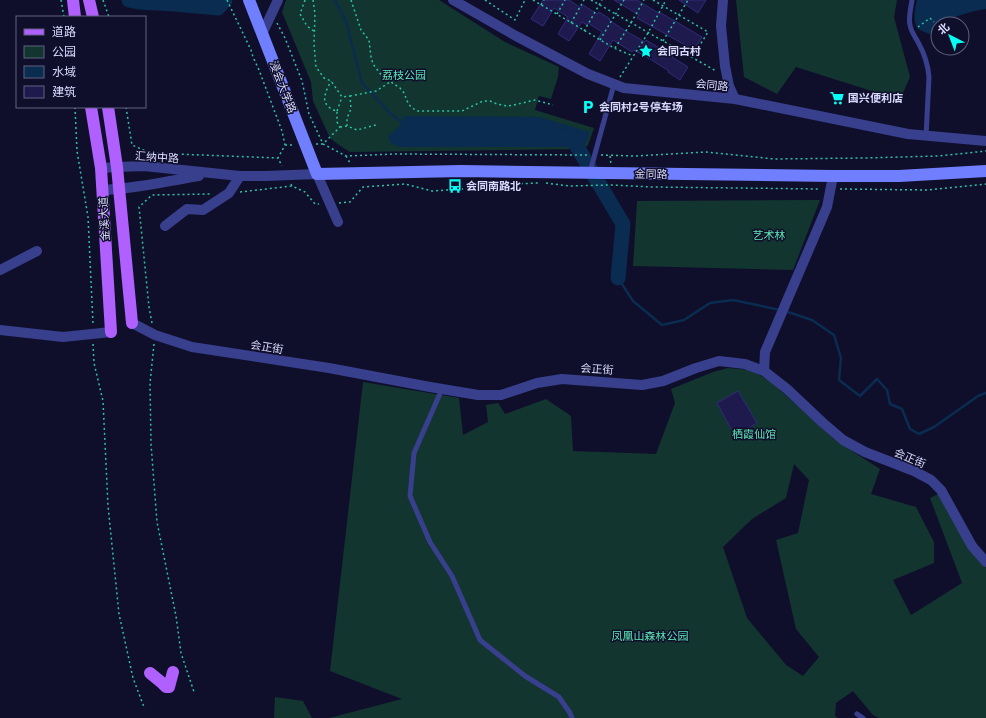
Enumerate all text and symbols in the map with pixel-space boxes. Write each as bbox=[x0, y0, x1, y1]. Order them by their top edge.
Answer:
legend bbox=[16, 16, 146, 108]
north arrow bbox=[930, 16, 970, 56]
text: 北 bbox=[935, 20, 953, 38]
text: 道路 bbox=[52, 25, 76, 41]
place icon: 会同古村 bbox=[638, 43, 654, 59]
text: 公园 bbox=[52, 45, 76, 61]
place label: 会同古村 bbox=[657, 45, 701, 59]
street label: 浸会大学路 bbox=[266, 59, 298, 116]
text: 水域 bbox=[52, 65, 76, 81]
park label: 荔枝公园 bbox=[382, 69, 426, 83]
street label: 会同路 bbox=[695, 77, 729, 95]
text: 建筑 bbox=[52, 85, 76, 101]
supermarket icon: 国兴便利店 bbox=[829, 90, 845, 106]
place label: 国兴便利店 bbox=[848, 92, 903, 106]
parking icon: 会同村2号停车场 bbox=[580, 99, 596, 115]
place label: 会同村2号停车场 bbox=[599, 101, 683, 115]
street label: 汇纳中路 bbox=[134, 149, 179, 167]
street label: 金同路 bbox=[634, 168, 668, 182]
bus stop icon: 会同南路北 bbox=[447, 178, 463, 194]
place label: 会同南路北 bbox=[466, 180, 521, 194]
street label: 金溪大道 bbox=[97, 197, 113, 241]
park label: 艺术林 bbox=[753, 229, 786, 243]
street label: 会正街 bbox=[249, 338, 284, 357]
street label: 会正街 bbox=[580, 362, 614, 378]
park label: 栖霞仙馆 bbox=[732, 428, 776, 442]
street label: 会正街 bbox=[892, 446, 928, 472]
park label: 凤凰山森林公园 bbox=[612, 630, 689, 644]

